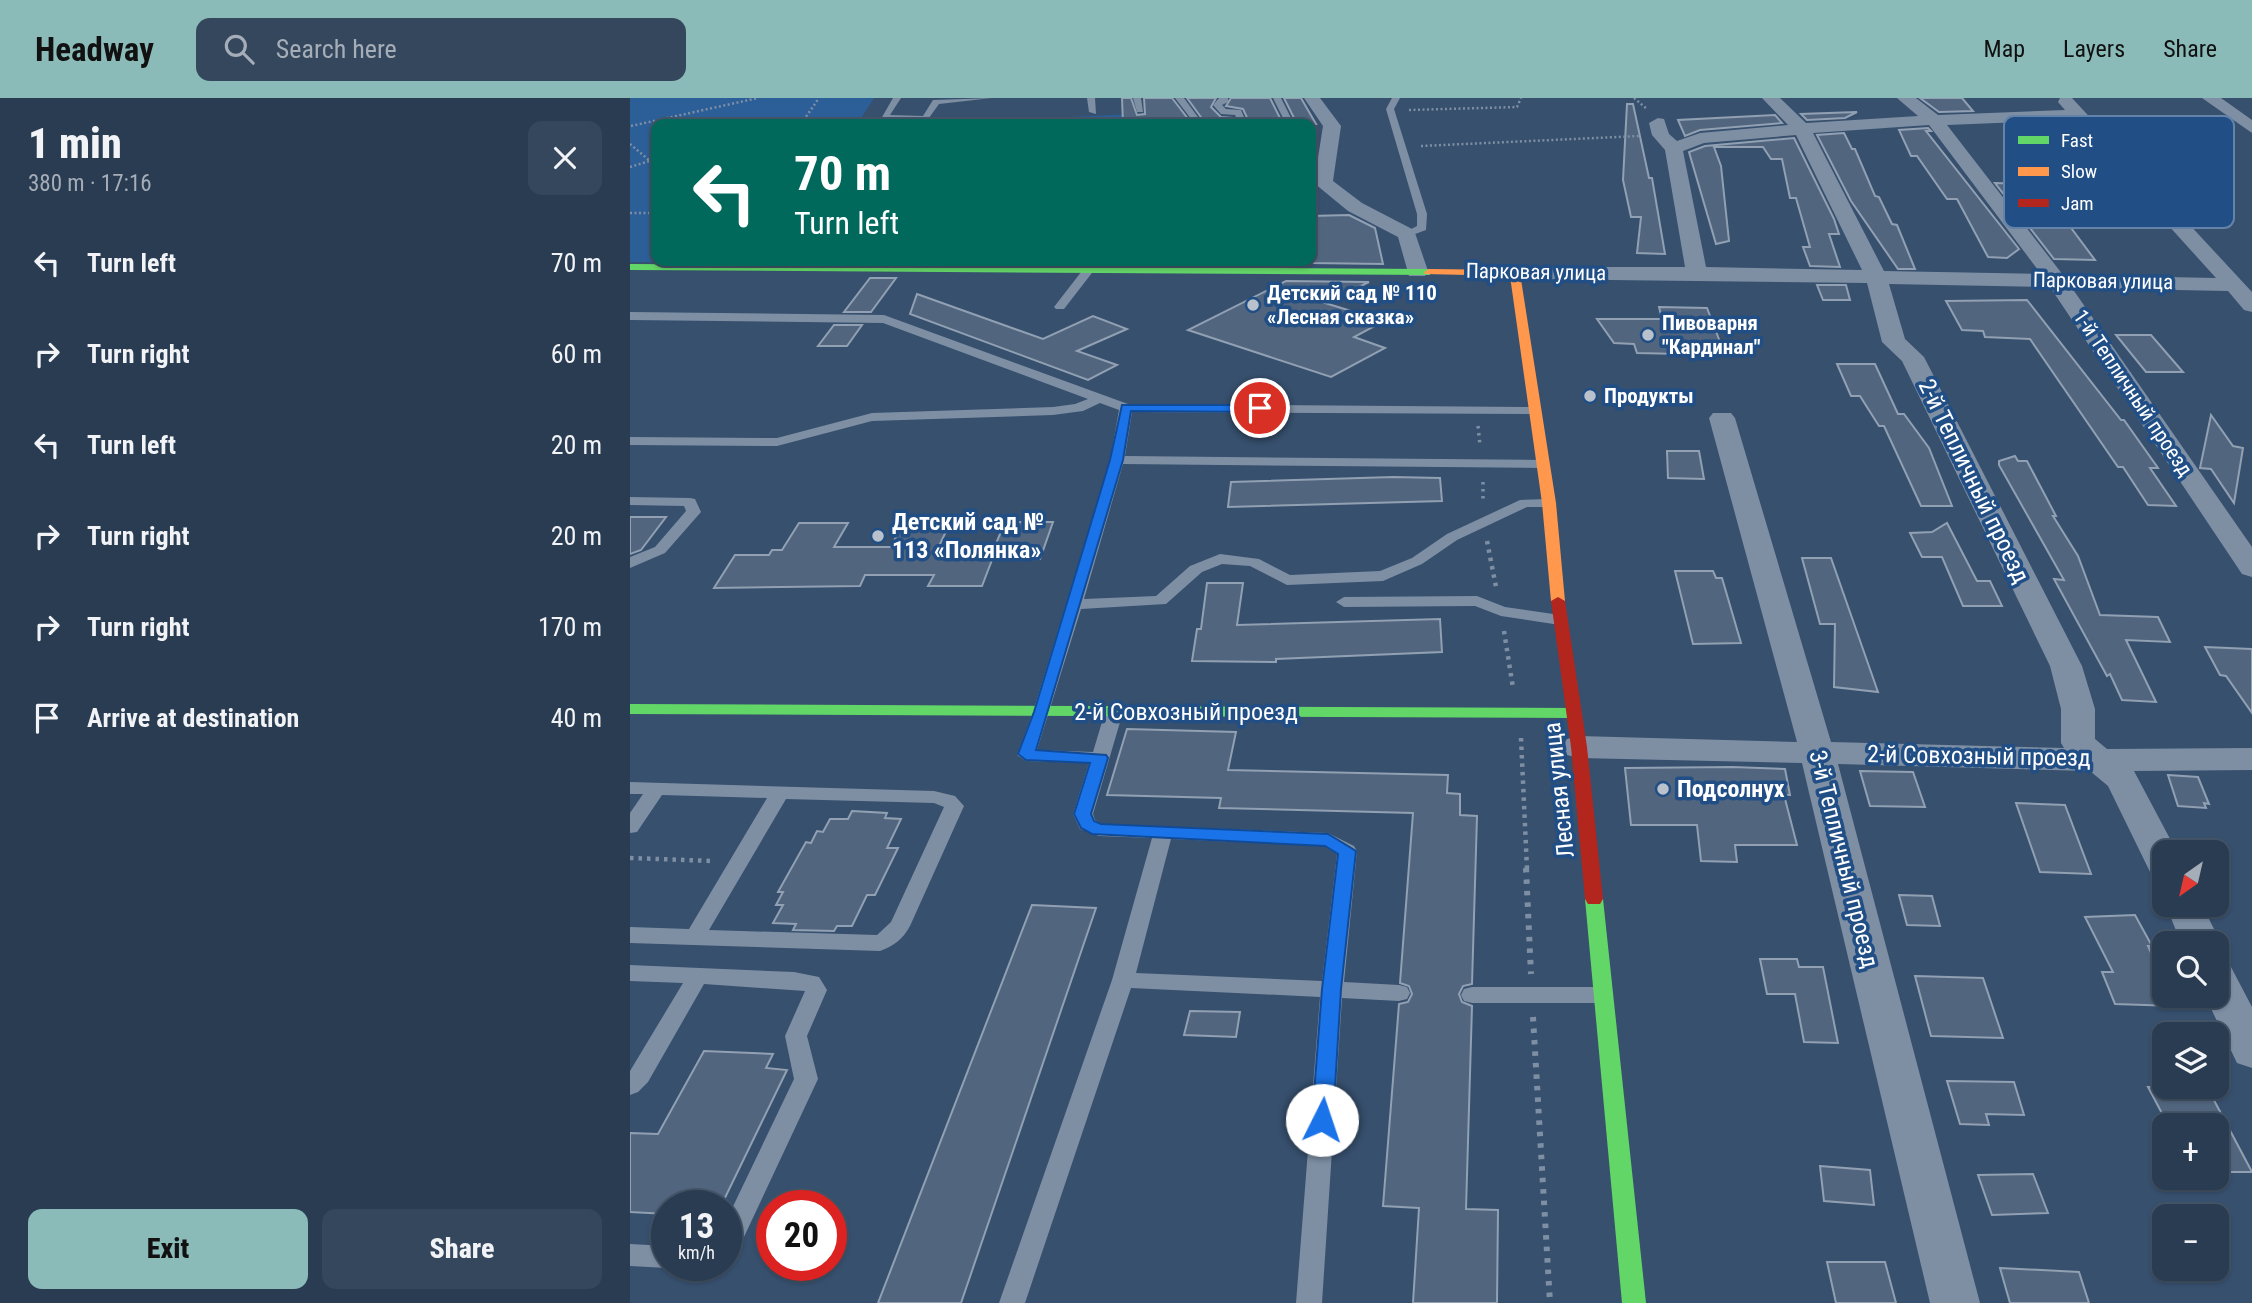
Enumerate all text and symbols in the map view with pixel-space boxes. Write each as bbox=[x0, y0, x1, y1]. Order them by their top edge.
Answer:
search box bbox=[196, 18, 686, 81]
text: Headway bbox=[35, 30, 154, 69]
icon: search bbox=[220, 30, 258, 68]
text: Search here bbox=[276, 34, 397, 64]
text: Map bbox=[1984, 35, 2025, 63]
text: Layers bbox=[2063, 35, 2125, 63]
text: Share bbox=[2163, 35, 2217, 63]
legend bbox=[2004, 116, 2234, 228]
text: 1 min bbox=[28, 119, 122, 168]
button: close bbox=[528, 121, 602, 195]
text: Fast bbox=[2061, 129, 2093, 152]
text: 70 m bbox=[794, 145, 891, 202]
icon: left bbox=[679, 147, 770, 238]
text: Slow bbox=[2061, 160, 2097, 183]
text: 380 m · 17:16 bbox=[28, 170, 152, 197]
text: Jam bbox=[2061, 192, 2094, 215]
text: Turn left bbox=[794, 204, 899, 242]
icon: left bbox=[28, 244, 66, 282]
text: Turn left bbox=[87, 248, 176, 278]
text: 70 m bbox=[551, 248, 602, 278]
street label: Парковая улица bbox=[1466, 259, 1606, 285]
street label: Парковая улица bbox=[2033, 268, 2173, 294]
place label: Детский сад № 110 «Лесная сказка» bbox=[1267, 281, 1437, 329]
marker: Детский сад № 110 «Лесная сказка» bbox=[1245, 297, 1261, 313]
street label: 1-й Тепличный проезд bbox=[2068, 305, 2198, 481]
place label: Пивоварня "Кардинал" bbox=[1662, 311, 1761, 359]
marker: Пивоварня "Кардинал" bbox=[1640, 327, 1656, 343]
icon: right bbox=[28, 335, 66, 373]
text: Turn right bbox=[87, 339, 189, 369]
text: 60 m bbox=[551, 339, 602, 369]
street label: 2-й Тепличный проезд bbox=[1913, 375, 2036, 587]
pin bbox=[1230, 378, 1290, 438]
place label: Продукты bbox=[1604, 384, 1694, 408]
marker: Продукты bbox=[1582, 388, 1598, 404]
icon: arrive bbox=[1241, 389, 1279, 427]
icon: left bbox=[28, 426, 66, 464]
text: Turn left bbox=[87, 430, 176, 460]
text: 20 m bbox=[551, 430, 602, 460]
place label: Детский сад № 113 «Полянка» bbox=[892, 508, 1044, 564]
icon: right bbox=[28, 517, 66, 555]
text: Turn right bbox=[87, 521, 189, 551]
text: 20 m bbox=[551, 521, 602, 551]
marker: Детский сад № 113 «Полянка» bbox=[870, 528, 886, 544]
icon: right bbox=[28, 608, 66, 646]
text: Turn right bbox=[87, 612, 189, 642]
text: 170 m bbox=[538, 612, 602, 642]
street label: 2-й Совхозный проезд bbox=[1074, 698, 1298, 726]
icon: arrive bbox=[28, 699, 66, 737]
text: Arrive at destination bbox=[87, 703, 299, 733]
text: 40 m bbox=[551, 703, 602, 733]
street label: Лесная улица bbox=[1538, 721, 1580, 859]
street label: 2-й Совхозный проезд bbox=[1867, 740, 2091, 772]
street label: 3-й Тепличный проезд bbox=[1803, 747, 1885, 971]
place label: Подсолнух bbox=[1677, 775, 1785, 803]
marker: Подсолнух bbox=[1655, 781, 1671, 797]
north arrow bbox=[2152, 840, 2230, 917]
map controls bbox=[2152, 840, 2229, 1281]
button: search bbox=[2152, 931, 2229, 1008]
button: layers bbox=[2152, 1022, 2229, 1099]
position arrow bbox=[1285, 1083, 1359, 1157]
button: + bbox=[2152, 1113, 2229, 1190]
speed limit sign: 20 bbox=[756, 1190, 847, 1281]
button: − bbox=[2152, 1204, 2229, 1281]
text: 13 bbox=[679, 1206, 714, 1247]
button: Exit bbox=[28, 1209, 308, 1289]
button: Share bbox=[322, 1209, 602, 1289]
text: km/h bbox=[678, 1242, 715, 1263]

